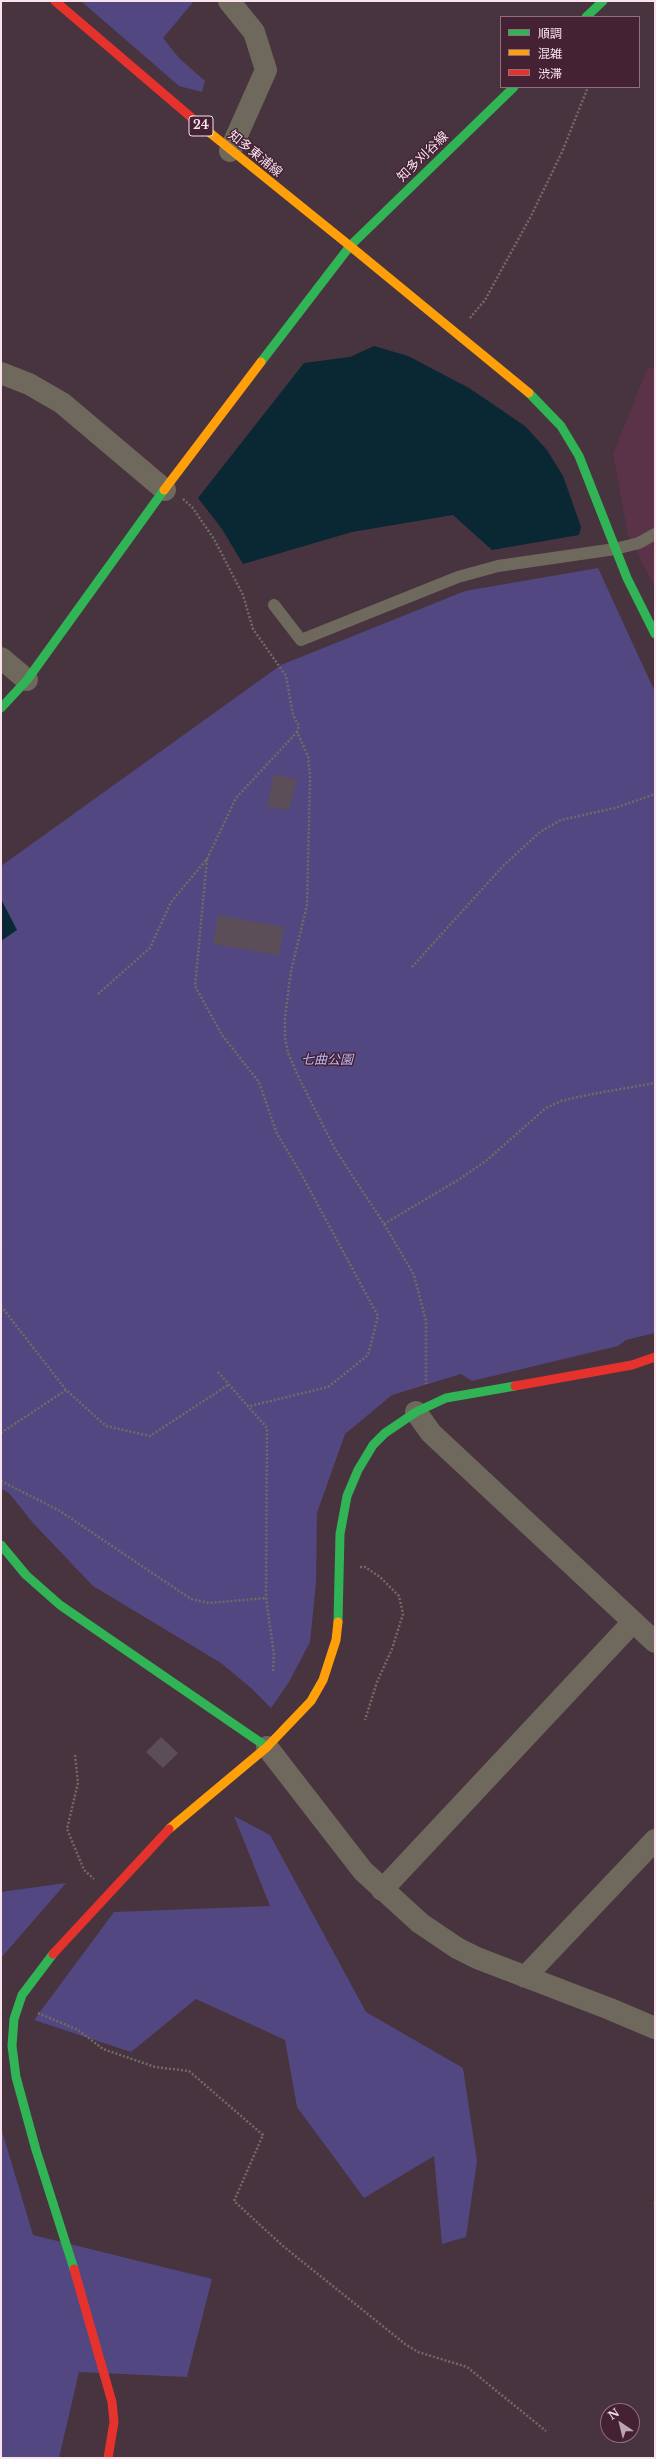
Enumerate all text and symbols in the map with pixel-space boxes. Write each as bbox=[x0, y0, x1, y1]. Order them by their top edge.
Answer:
legend bbox=[500, 16, 640, 88]
text: 順調 bbox=[538, 26, 562, 41]
text: 混雑 bbox=[538, 46, 562, 61]
text: 渋滞 bbox=[538, 66, 562, 81]
road number: 24 bbox=[189, 116, 213, 136]
street label: 知多東浦線 bbox=[225, 127, 285, 181]
street label: 知多刈谷線 bbox=[394, 129, 452, 185]
park label: 七曲公園 bbox=[301, 1052, 353, 1068]
north arrow bbox=[600, 2403, 640, 2443]
text: N bbox=[605, 2405, 622, 2423]

